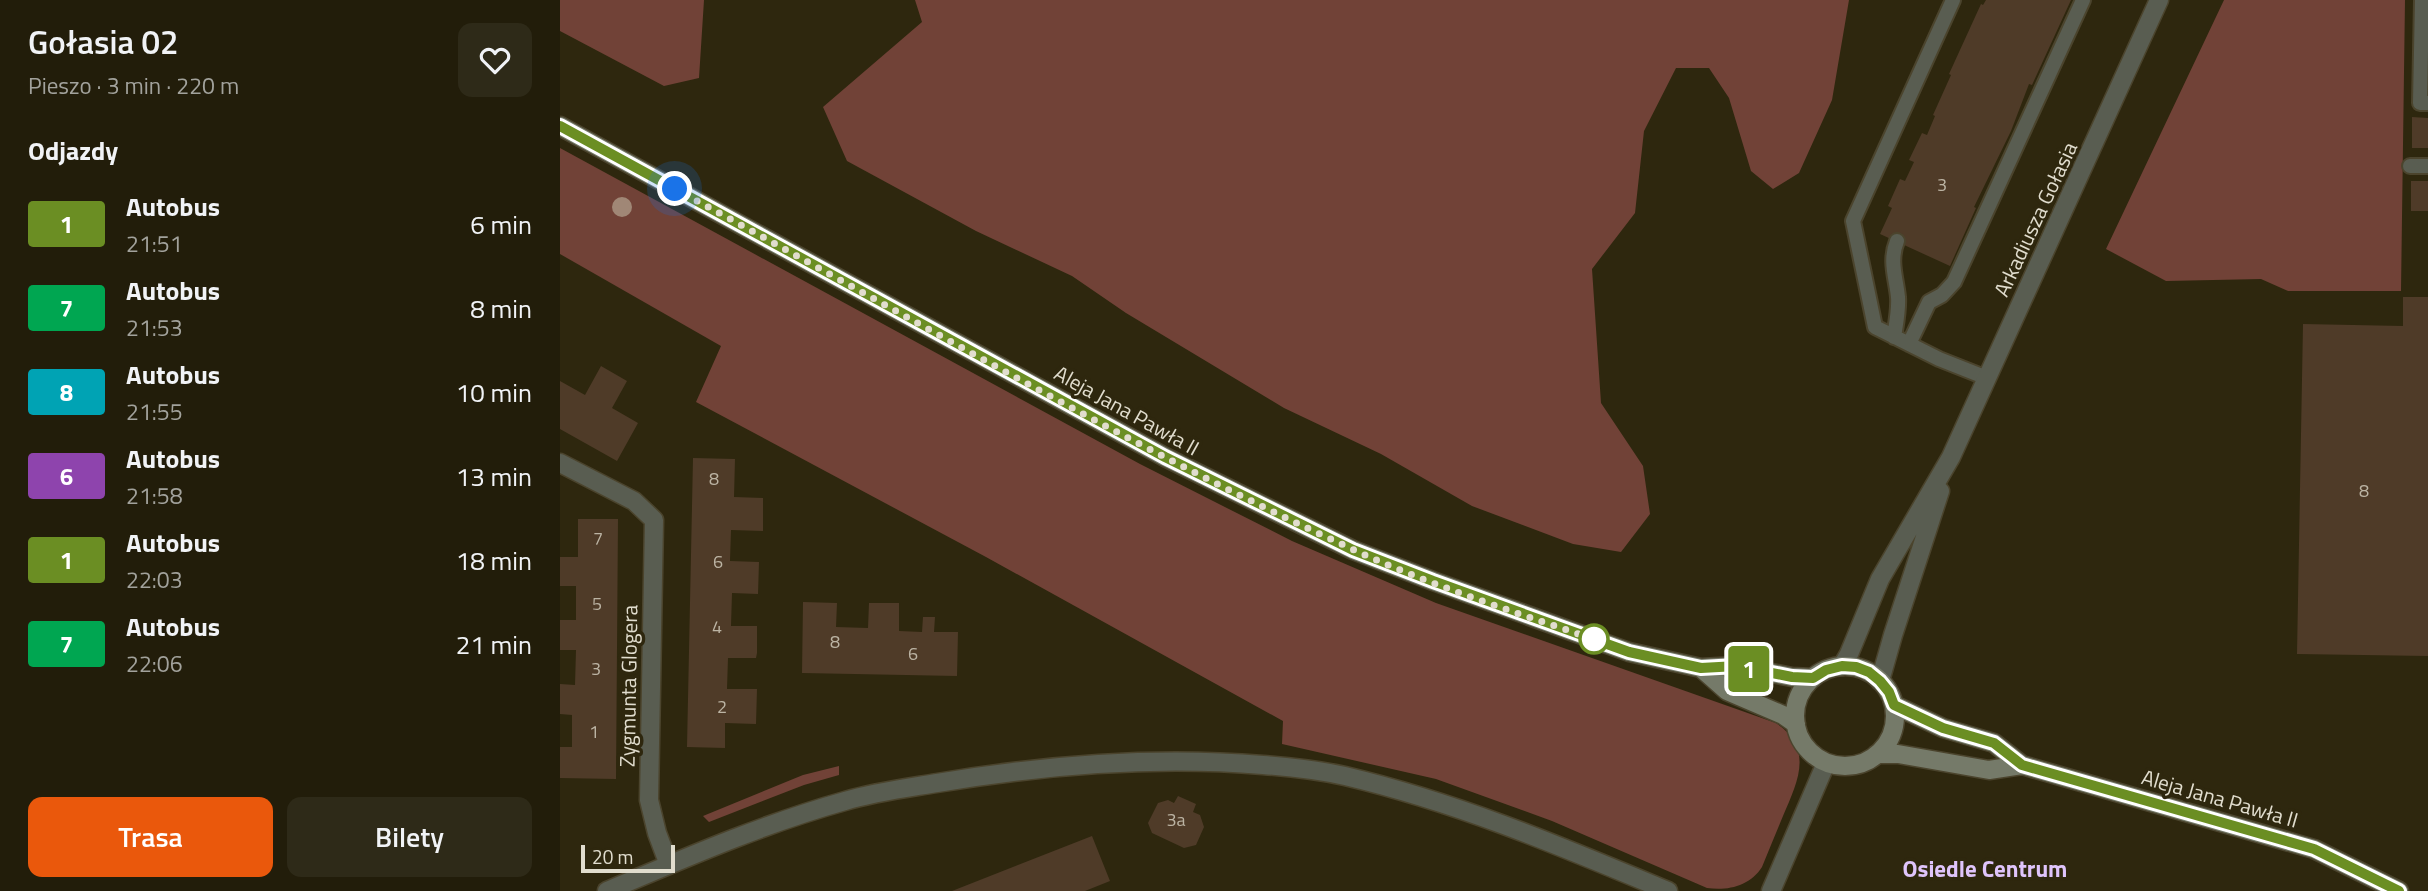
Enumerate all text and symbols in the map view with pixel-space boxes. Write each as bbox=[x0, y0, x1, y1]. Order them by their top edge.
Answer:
text: Gołasia 02 bbox=[28, 17, 178, 67]
button: heart bbox=[458, 23, 532, 97]
text: Pieszo · 3 min · 220 m bbox=[28, 68, 239, 103]
text: Odjazdy bbox=[28, 131, 118, 170]
street label: Arkadiusza Gołasia bbox=[1985, 136, 2085, 302]
your location bbox=[657, 171, 692, 206]
house number: 3 bbox=[1937, 171, 1947, 198]
text: Autobus bbox=[126, 187, 220, 226]
text: 6 min bbox=[470, 205, 532, 244]
text: 1 bbox=[60, 206, 73, 242]
text: 21:51 bbox=[126, 226, 183, 261]
text: Autobus bbox=[126, 271, 220, 310]
text: 8 min bbox=[470, 289, 532, 328]
text: 7 bbox=[60, 290, 73, 326]
text: 21:53 bbox=[126, 310, 183, 345]
text: Autobus bbox=[126, 355, 220, 394]
street label: Aleja Jana Pawła II bbox=[1049, 357, 1205, 463]
text: 10 min bbox=[456, 373, 532, 412]
text: 8 bbox=[60, 374, 73, 410]
text: 21:55 bbox=[126, 394, 183, 429]
text: Autobus bbox=[126, 439, 220, 478]
text: 13 min bbox=[456, 457, 532, 496]
text: 6 bbox=[60, 458, 73, 494]
house number: 8 bbox=[709, 465, 719, 492]
house number: 8 bbox=[2359, 477, 2369, 504]
text: 21:58 bbox=[126, 478, 183, 513]
text: Autobus bbox=[126, 523, 220, 562]
house number: 7 bbox=[593, 525, 603, 552]
text: 18 min bbox=[456, 541, 532, 580]
text: 1 bbox=[60, 542, 73, 578]
house number: 6 bbox=[713, 548, 723, 575]
text: 22:03 bbox=[126, 562, 183, 597]
house number: 5 bbox=[592, 590, 602, 617]
street label: Zygmunta Glogera bbox=[611, 604, 645, 767]
text: Autobus bbox=[126, 607, 220, 646]
house number: 4 bbox=[712, 613, 722, 640]
unlabelled marker bbox=[1579, 624, 1609, 654]
text: 21 min bbox=[456, 625, 532, 664]
text: 7 bbox=[60, 626, 73, 662]
house number: 8 bbox=[830, 628, 840, 655]
house number: 6 bbox=[908, 640, 918, 667]
text: 22:06 bbox=[126, 646, 183, 681]
line badge: 1 bbox=[1726, 646, 1772, 692]
text: 1 bbox=[1742, 651, 1756, 687]
house number: 3 bbox=[591, 655, 601, 682]
house number: 2 bbox=[717, 693, 727, 720]
house number: 1 bbox=[589, 718, 599, 745]
street label: Aleja Jana Pawła II bbox=[2138, 760, 2302, 836]
button: Trasa bbox=[28, 797, 273, 877]
button: Bilety bbox=[287, 797, 532, 877]
house number: 3a bbox=[1166, 806, 1186, 833]
scale bar bbox=[581, 842, 676, 874]
text: 20 m bbox=[592, 842, 633, 871]
district label: Osiedle Centrum bbox=[1903, 851, 2067, 886]

